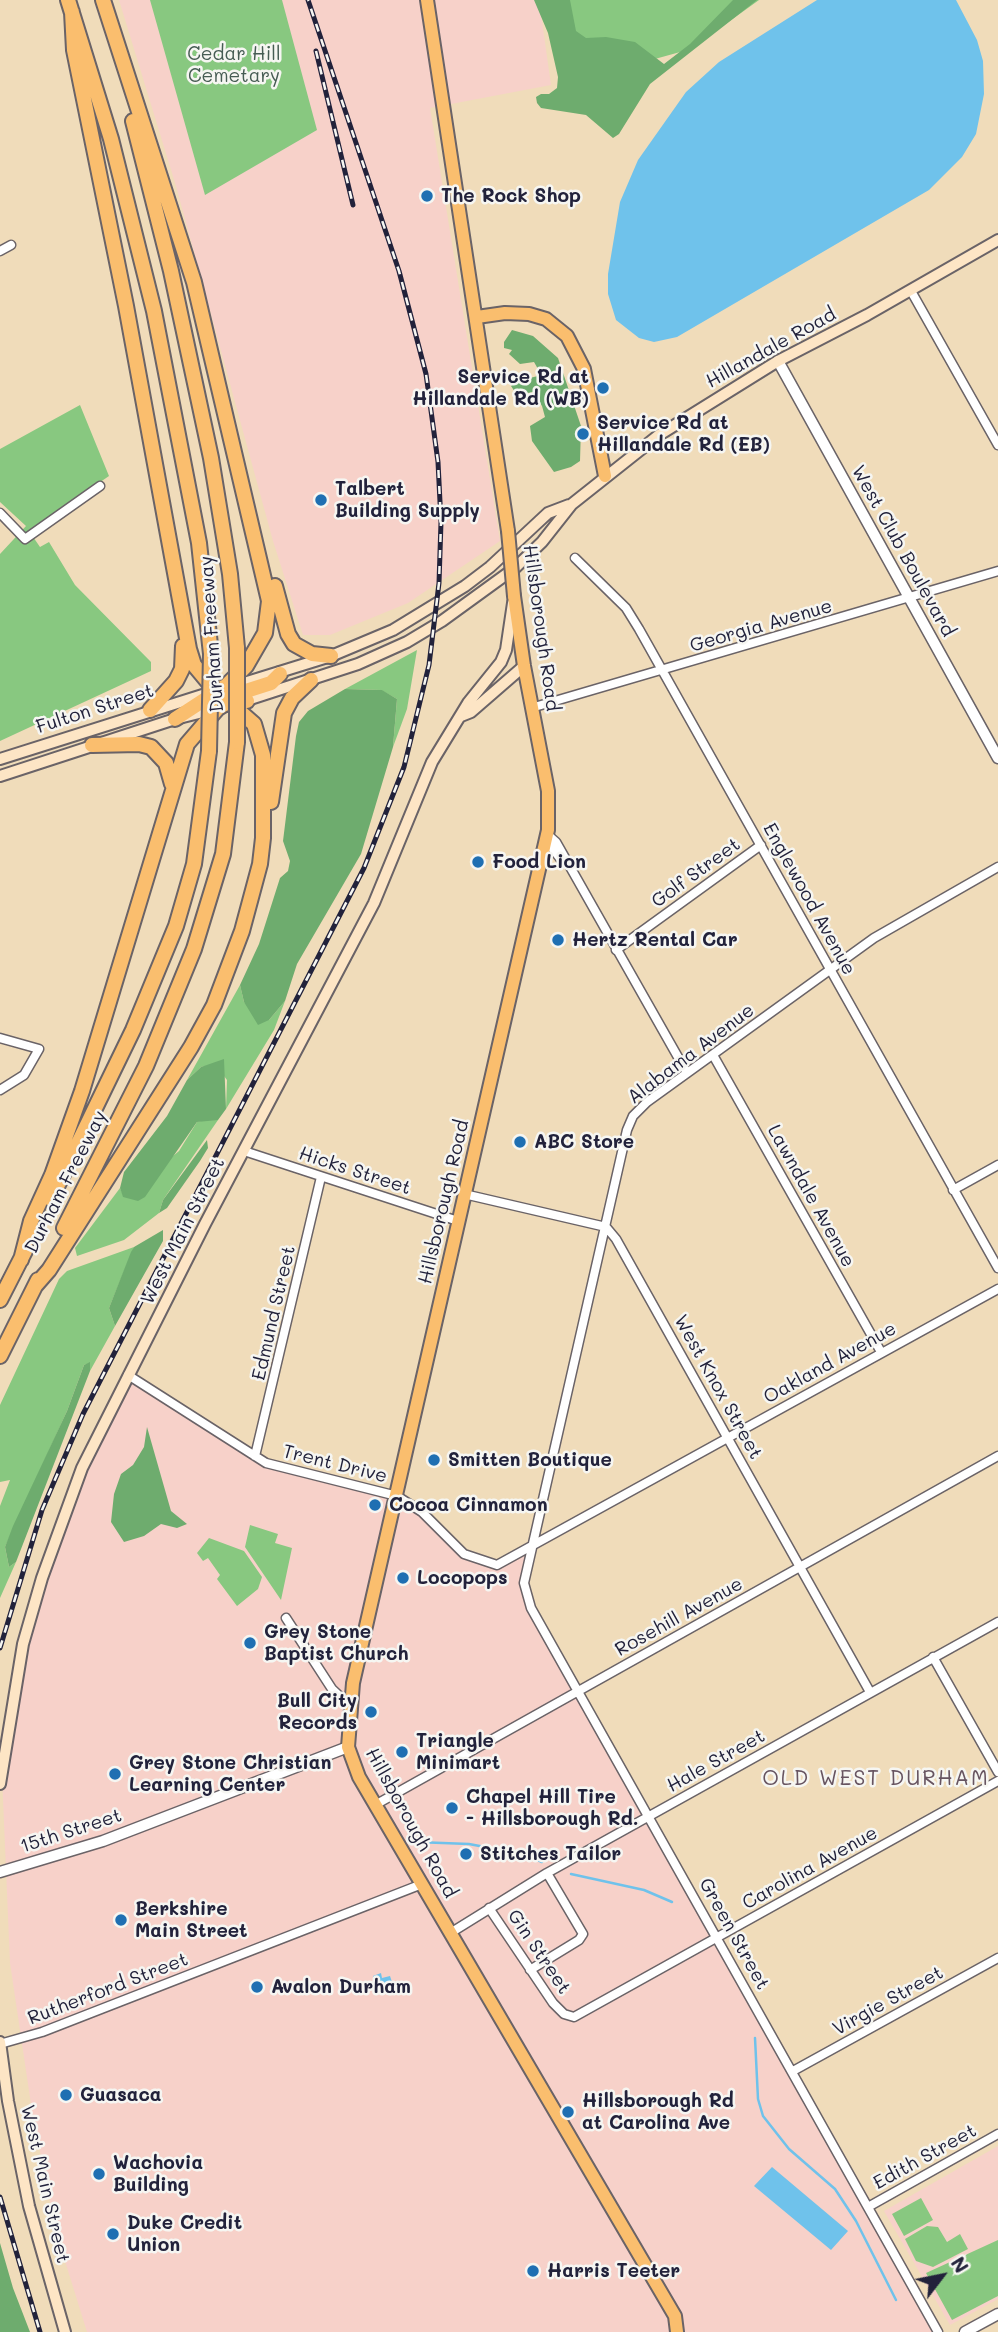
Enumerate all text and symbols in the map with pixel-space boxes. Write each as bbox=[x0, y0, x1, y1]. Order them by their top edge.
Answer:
park label: Cedar Hill Cemetary bbox=[187, 43, 281, 87]
place label: The Rock Shop bbox=[441, 185, 581, 207]
marker: The Rock Shop bbox=[419, 188, 435, 204]
street label: Hillandale Road bbox=[702, 303, 840, 393]
place label: Service Rd at Hillandale Rd (WB) bbox=[412, 366, 589, 410]
marker: Service Rd at Hillandale Rd (WB) bbox=[595, 380, 611, 396]
place label: Service Rd at Hillandale Rd (EB) bbox=[597, 412, 770, 456]
marker: Service Rd at Hillandale Rd (EB) bbox=[575, 426, 591, 442]
street label: West Club Boulevard bbox=[846, 461, 960, 641]
place label: Talbert Building Supply bbox=[335, 478, 480, 522]
marker: Talbert Building Supply bbox=[313, 492, 329, 508]
street label: Hillsborough Road bbox=[518, 543, 564, 713]
street label: Durham Freeway bbox=[195, 555, 229, 713]
street label: Georgia Avenue bbox=[687, 595, 835, 657]
street label: Fulton Street bbox=[33, 679, 157, 739]
street label: Englewood Avenue bbox=[758, 819, 860, 979]
street label: Golf Street bbox=[647, 833, 745, 913]
place label: Food Lion bbox=[492, 851, 586, 873]
marker: Food Lion bbox=[470, 854, 486, 870]
place label: Hertz Rental Car bbox=[572, 929, 738, 951]
marker: Hertz Rental Car bbox=[550, 932, 566, 948]
street label: Alabama Avenue bbox=[623, 999, 759, 1109]
street label: Durham Freeway bbox=[20, 1107, 112, 1257]
street label: Hillsborough Road bbox=[414, 1118, 474, 1286]
street label: Lawndale Avenue bbox=[762, 1121, 860, 1271]
place label: ABC Store bbox=[534, 1131, 634, 1153]
marker: ABC Store bbox=[512, 1134, 528, 1150]
street label: Hicks Street bbox=[296, 1142, 414, 1200]
street label: West Main Street bbox=[136, 1154, 230, 1308]
street label: Edmund Street bbox=[247, 1243, 301, 1383]
street label: West Knox Street bbox=[669, 1311, 767, 1463]
street label: Oakland Avenue bbox=[760, 1317, 900, 1409]
street label: Trent Drive bbox=[280, 1440, 390, 1488]
place label: Smitten Boutique bbox=[448, 1449, 612, 1471]
marker: Smitten Boutique bbox=[426, 1452, 442, 1468]
place label: Cocoa Cinnamon bbox=[389, 1494, 548, 1516]
marker: Cocoa Cinnamon bbox=[367, 1497, 383, 1513]
place label: Locopops bbox=[417, 1567, 507, 1589]
marker: Locopops bbox=[395, 1570, 411, 1586]
street label: Rosehill Avenue bbox=[611, 1573, 747, 1661]
place label: Grey Stone Baptist Church bbox=[264, 1621, 408, 1665]
marker: Grey Stone Baptist Church bbox=[242, 1635, 258, 1651]
place label: Bull City Records bbox=[277, 1690, 357, 1734]
marker: Bull City Records bbox=[363, 1704, 379, 1720]
street label: Hale Street bbox=[663, 1725, 769, 1797]
place label: Triangle Minimart bbox=[416, 1730, 500, 1774]
street label: Hillsborough Road bbox=[360, 1744, 462, 1902]
marker: Triangle Minimart bbox=[394, 1744, 410, 1760]
place label: Grey Stone Christian Learning Center bbox=[129, 1752, 331, 1796]
marker: Grey Stone Christian Learning Center bbox=[107, 1766, 123, 1782]
district label: OLD WEST DURHAM bbox=[764, 1766, 988, 1792]
place label: Chapel Hill Tire - Hillsborough Rd. bbox=[466, 1786, 639, 1830]
marker: Chapel Hill Tire - Hillsborough Rd. bbox=[444, 1800, 460, 1816]
street label: 15th Street bbox=[17, 1804, 125, 1858]
street label: Carolina Avenue bbox=[738, 1821, 882, 1915]
place label: Stitches Tailor bbox=[480, 1843, 621, 1865]
marker: Stitches Tailor bbox=[458, 1846, 474, 1862]
street label: Green Street bbox=[694, 1874, 774, 1994]
place label: Berkshire Main Street bbox=[135, 1898, 248, 1942]
street label: Gin Street bbox=[502, 1905, 576, 1999]
marker: Berkshire Main Street bbox=[113, 1912, 129, 1928]
street label: Rutherford Street bbox=[25, 1948, 191, 2030]
street label: Virgie Street bbox=[829, 1961, 947, 2041]
place label: Avalon Durham bbox=[271, 1976, 411, 1998]
marker: Avalon Durham bbox=[249, 1979, 265, 1995]
place label: Guasaca bbox=[80, 2084, 161, 2106]
marker: Guasaca bbox=[58, 2087, 74, 2103]
place label: Hillsborough Rd at Carolina Ave bbox=[582, 2090, 734, 2134]
street label: West Main Street bbox=[16, 2103, 74, 2265]
marker: Hillsborough Rd at Carolina Ave bbox=[560, 2104, 576, 2120]
street label: Edith Street bbox=[869, 2119, 981, 2195]
place label: Wachovia Building bbox=[113, 2152, 203, 2196]
marker: Wachovia Building bbox=[91, 2166, 107, 2182]
place label: Duke Credit Union bbox=[127, 2212, 242, 2256]
marker: Duke Credit Union bbox=[105, 2226, 121, 2242]
north arrow bbox=[907, 2241, 977, 2311]
text: N bbox=[946, 2252, 975, 2277]
place label: Harris Teeter bbox=[547, 2260, 680, 2282]
marker: Harris Teeter bbox=[525, 2263, 541, 2279]

